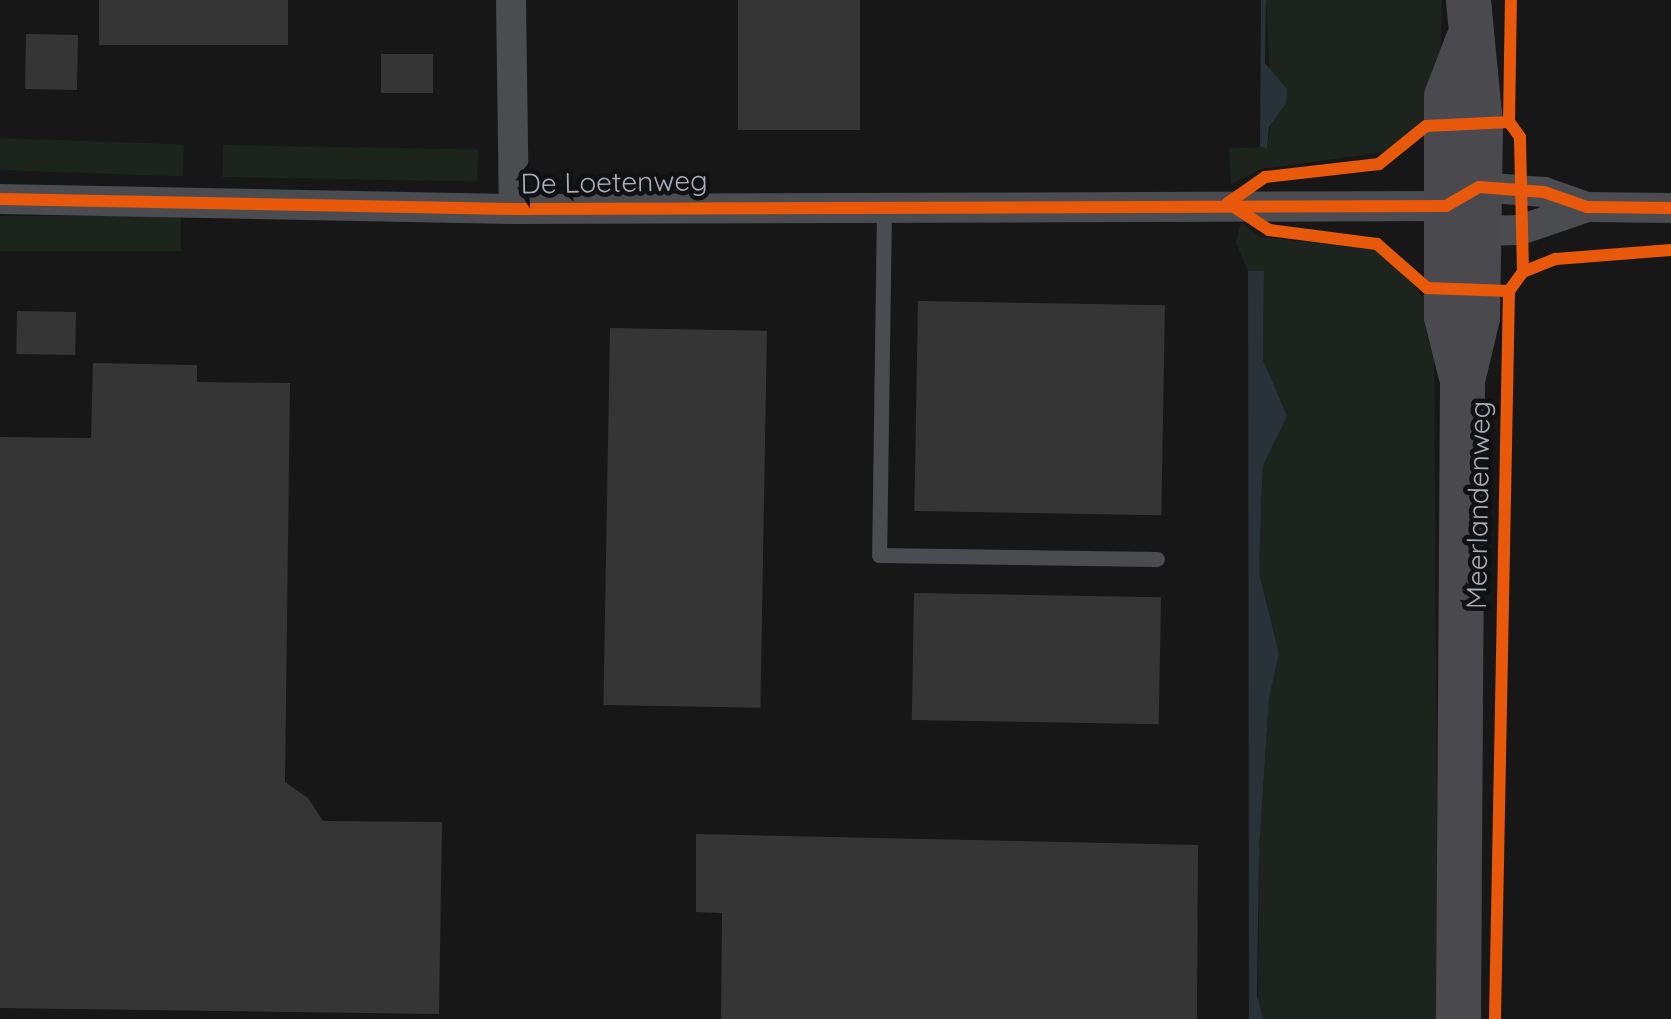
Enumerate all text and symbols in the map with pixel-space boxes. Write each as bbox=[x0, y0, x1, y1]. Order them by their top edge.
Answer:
street label: De Loetenweg bbox=[520, 164, 708, 200]
street label: Meerlandenweg bbox=[1459, 401, 1497, 609]

